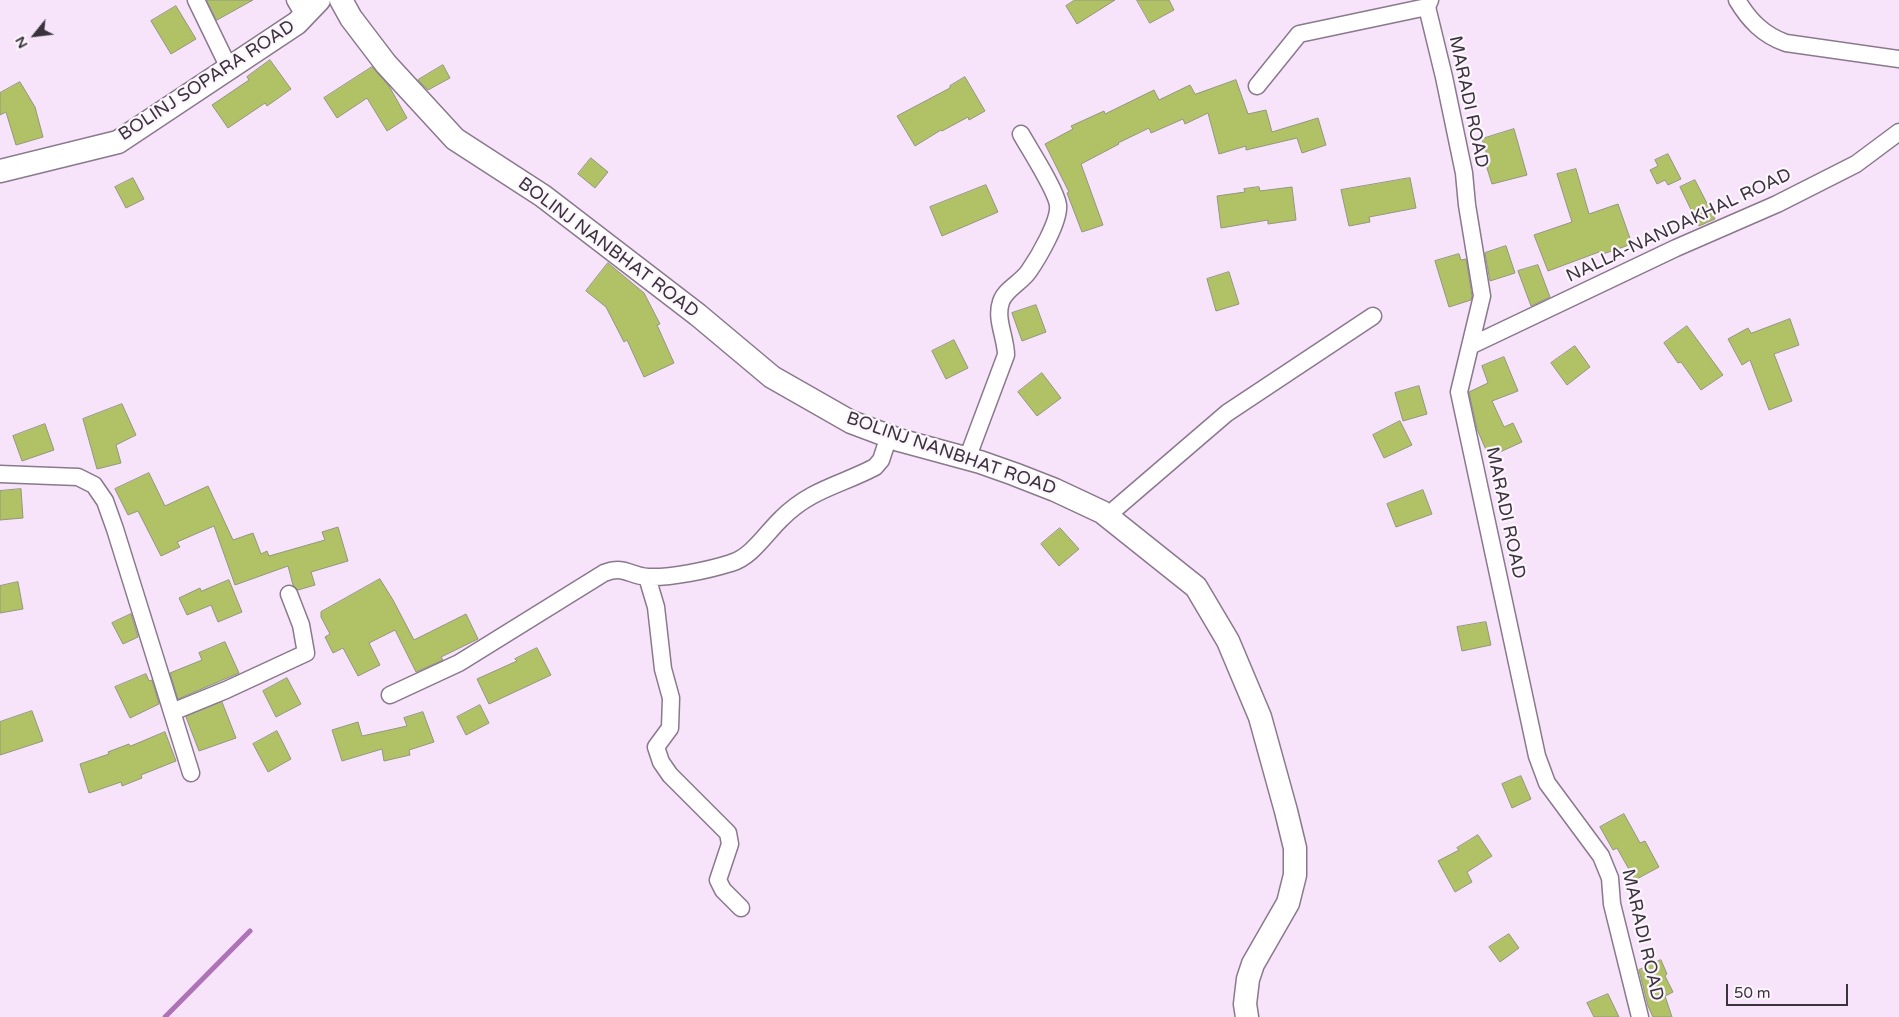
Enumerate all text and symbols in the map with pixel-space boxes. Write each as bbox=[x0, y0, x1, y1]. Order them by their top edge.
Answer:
north arrow bbox=[10, 10, 60, 60]
street label: BOLINJ SOPARA ROAD bbox=[115, 16, 299, 146]
text: N bbox=[11, 33, 32, 52]
street label: MARADI ROAD bbox=[1443, 34, 1493, 170]
street label: NALLA-NANDAKHAL ROAD bbox=[1563, 164, 1795, 288]
street label: BOLINJ NANBHAT ROAD bbox=[513, 173, 703, 323]
street label: BOLINJ NANBHAT ROAD bbox=[843, 408, 1059, 500]
street label: MARADI ROAD bbox=[1480, 445, 1530, 581]
street label: MARADI ROAD bbox=[1616, 867, 1668, 1003]
scale bar bbox=[1729, 974, 1852, 1006]
text: 50 m bbox=[1734, 984, 1771, 1002]

